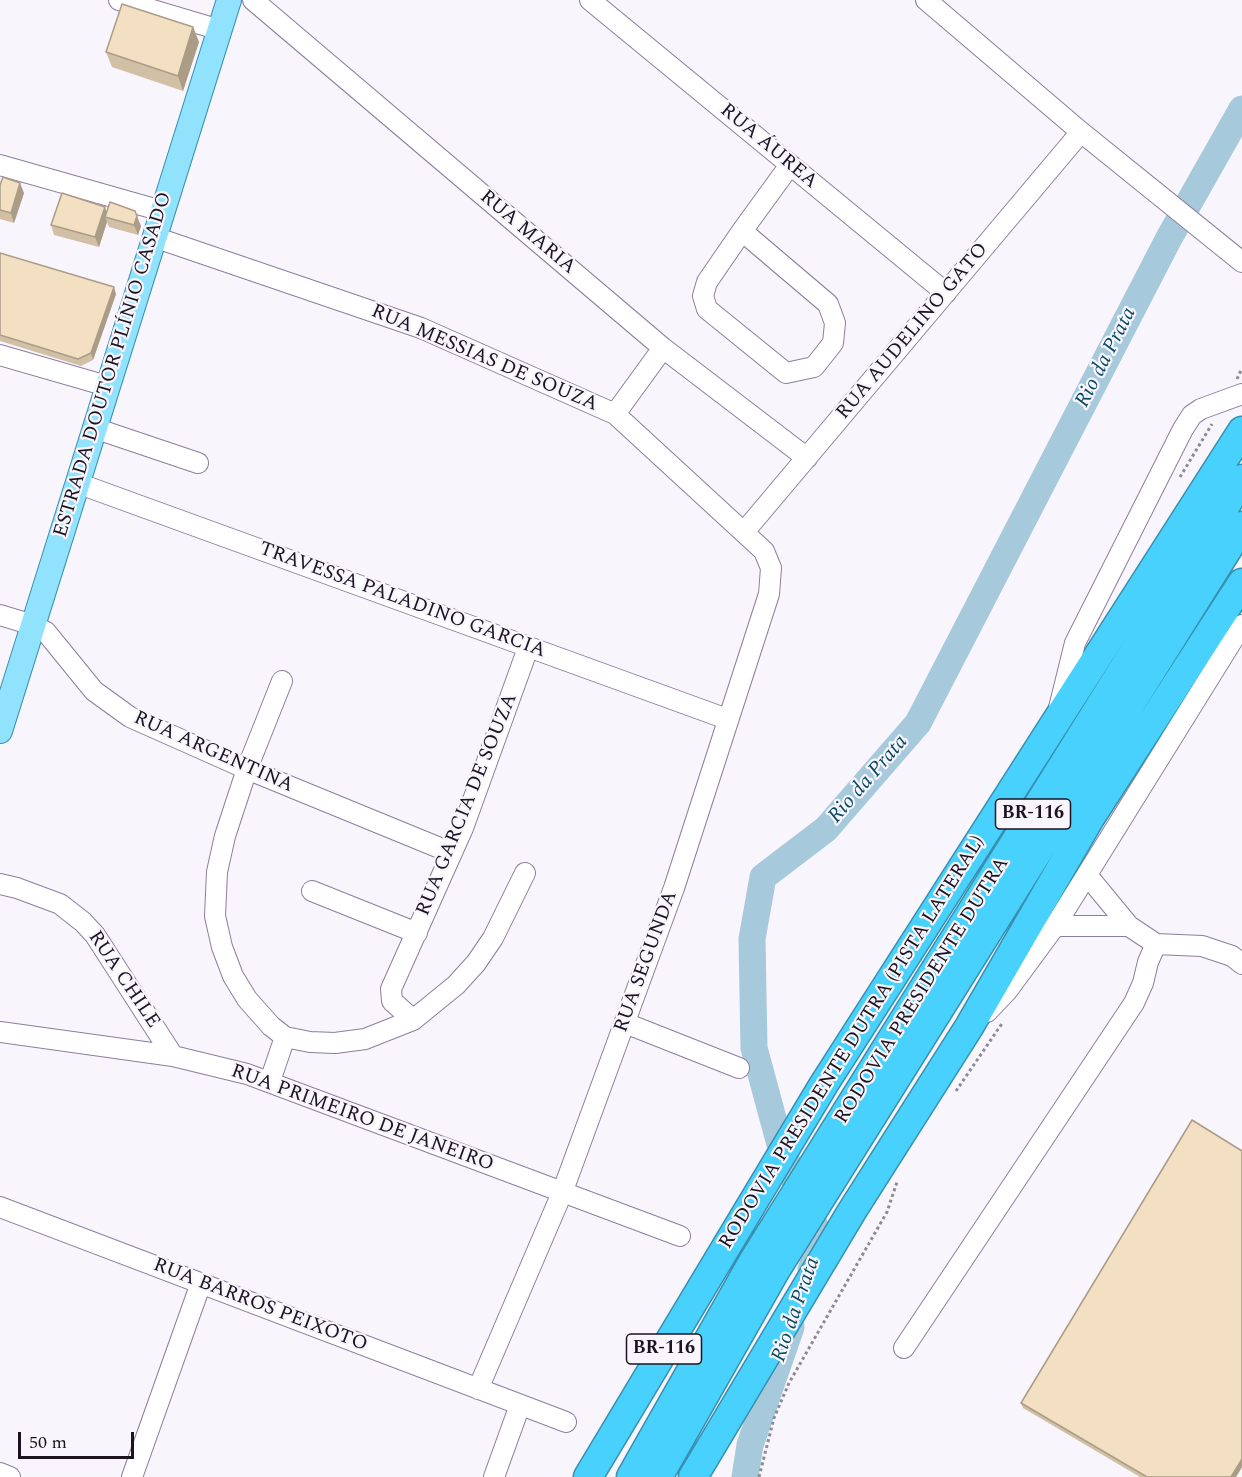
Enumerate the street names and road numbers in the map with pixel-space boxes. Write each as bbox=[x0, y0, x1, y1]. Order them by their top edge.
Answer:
street label: RUA ÁUREA bbox=[714, 99, 822, 195]
street label: RUA MARIA bbox=[474, 186, 580, 280]
street label: ESTRADA DOUTOR PLÍNIO CASADO bbox=[50, 189, 178, 541]
street label: RUA AUDELINO GATO bbox=[832, 239, 994, 425]
street label: RUA MESSIAS DE SOUZA bbox=[367, 300, 601, 418]
street label: TRAVESSA PALADINO GARCIA bbox=[255, 538, 549, 664]
street label: RUA GARCIA DE SOUZA bbox=[412, 690, 524, 920]
street label: RUA ARGENTINA bbox=[129, 707, 297, 799]
road number: BR-116 bbox=[996, 799, 1070, 829]
street label: RODOVIA PRESIDENTE DUTRA (PISTA LATERAL) bbox=[715, 832, 991, 1254]
street label: RODOVIA PRESIDENTE DUTRA bbox=[831, 853, 1015, 1129]
street label: RUA SEGUNDA bbox=[610, 888, 684, 1036]
street label: RUA CHILE bbox=[82, 927, 164, 1033]
street label: RUA PRIMEIRO DE JANEIRO bbox=[227, 1060, 497, 1178]
street label: RUA BARROS PEIXOTO bbox=[149, 1254, 371, 1358]
road number: BR-116 bbox=[626, 1334, 702, 1364]

